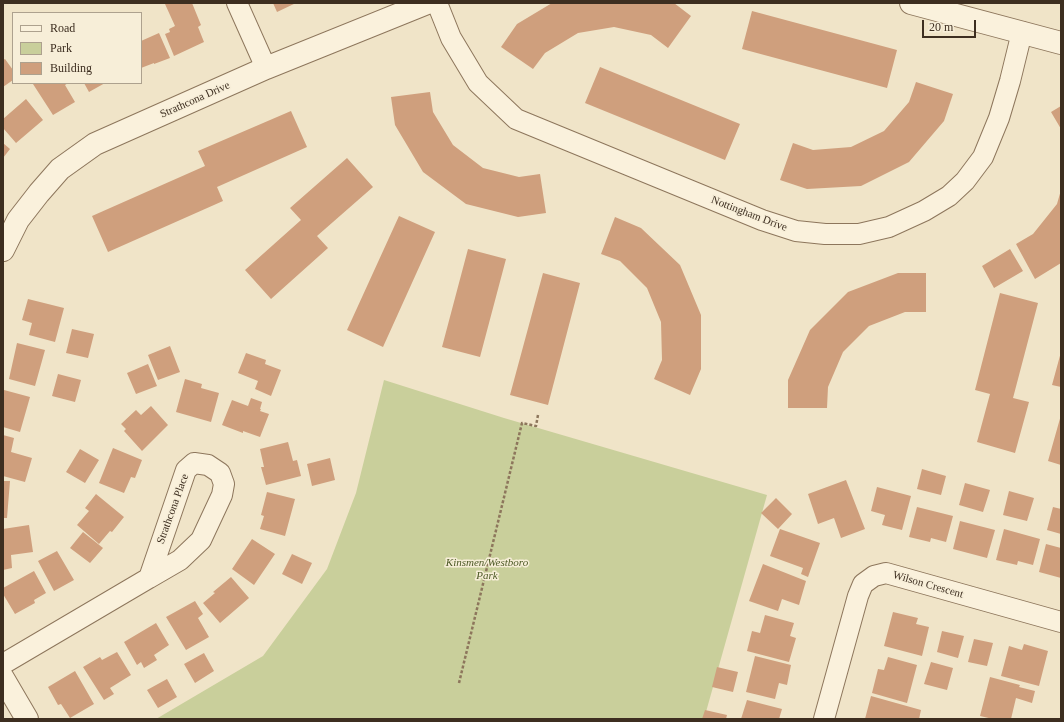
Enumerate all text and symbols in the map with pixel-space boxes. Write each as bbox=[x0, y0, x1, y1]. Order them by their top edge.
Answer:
legend bbox=[12, 12, 142, 84]
scale bar bbox=[924, 12, 978, 38]
text: 20 m bbox=[929, 20, 953, 34]
text: Road bbox=[50, 21, 75, 35]
text: Park bbox=[50, 41, 72, 55]
text: Building bbox=[50, 61, 92, 75]
street label: Strathcona Drive bbox=[158, 79, 232, 121]
street label: Nottingham Drive bbox=[709, 193, 789, 235]
street label: Strathcona Place bbox=[154, 472, 192, 546]
park label: Kinsmen/Westboro Park bbox=[446, 556, 528, 582]
street label: Wilson Crescent bbox=[891, 569, 965, 601]

